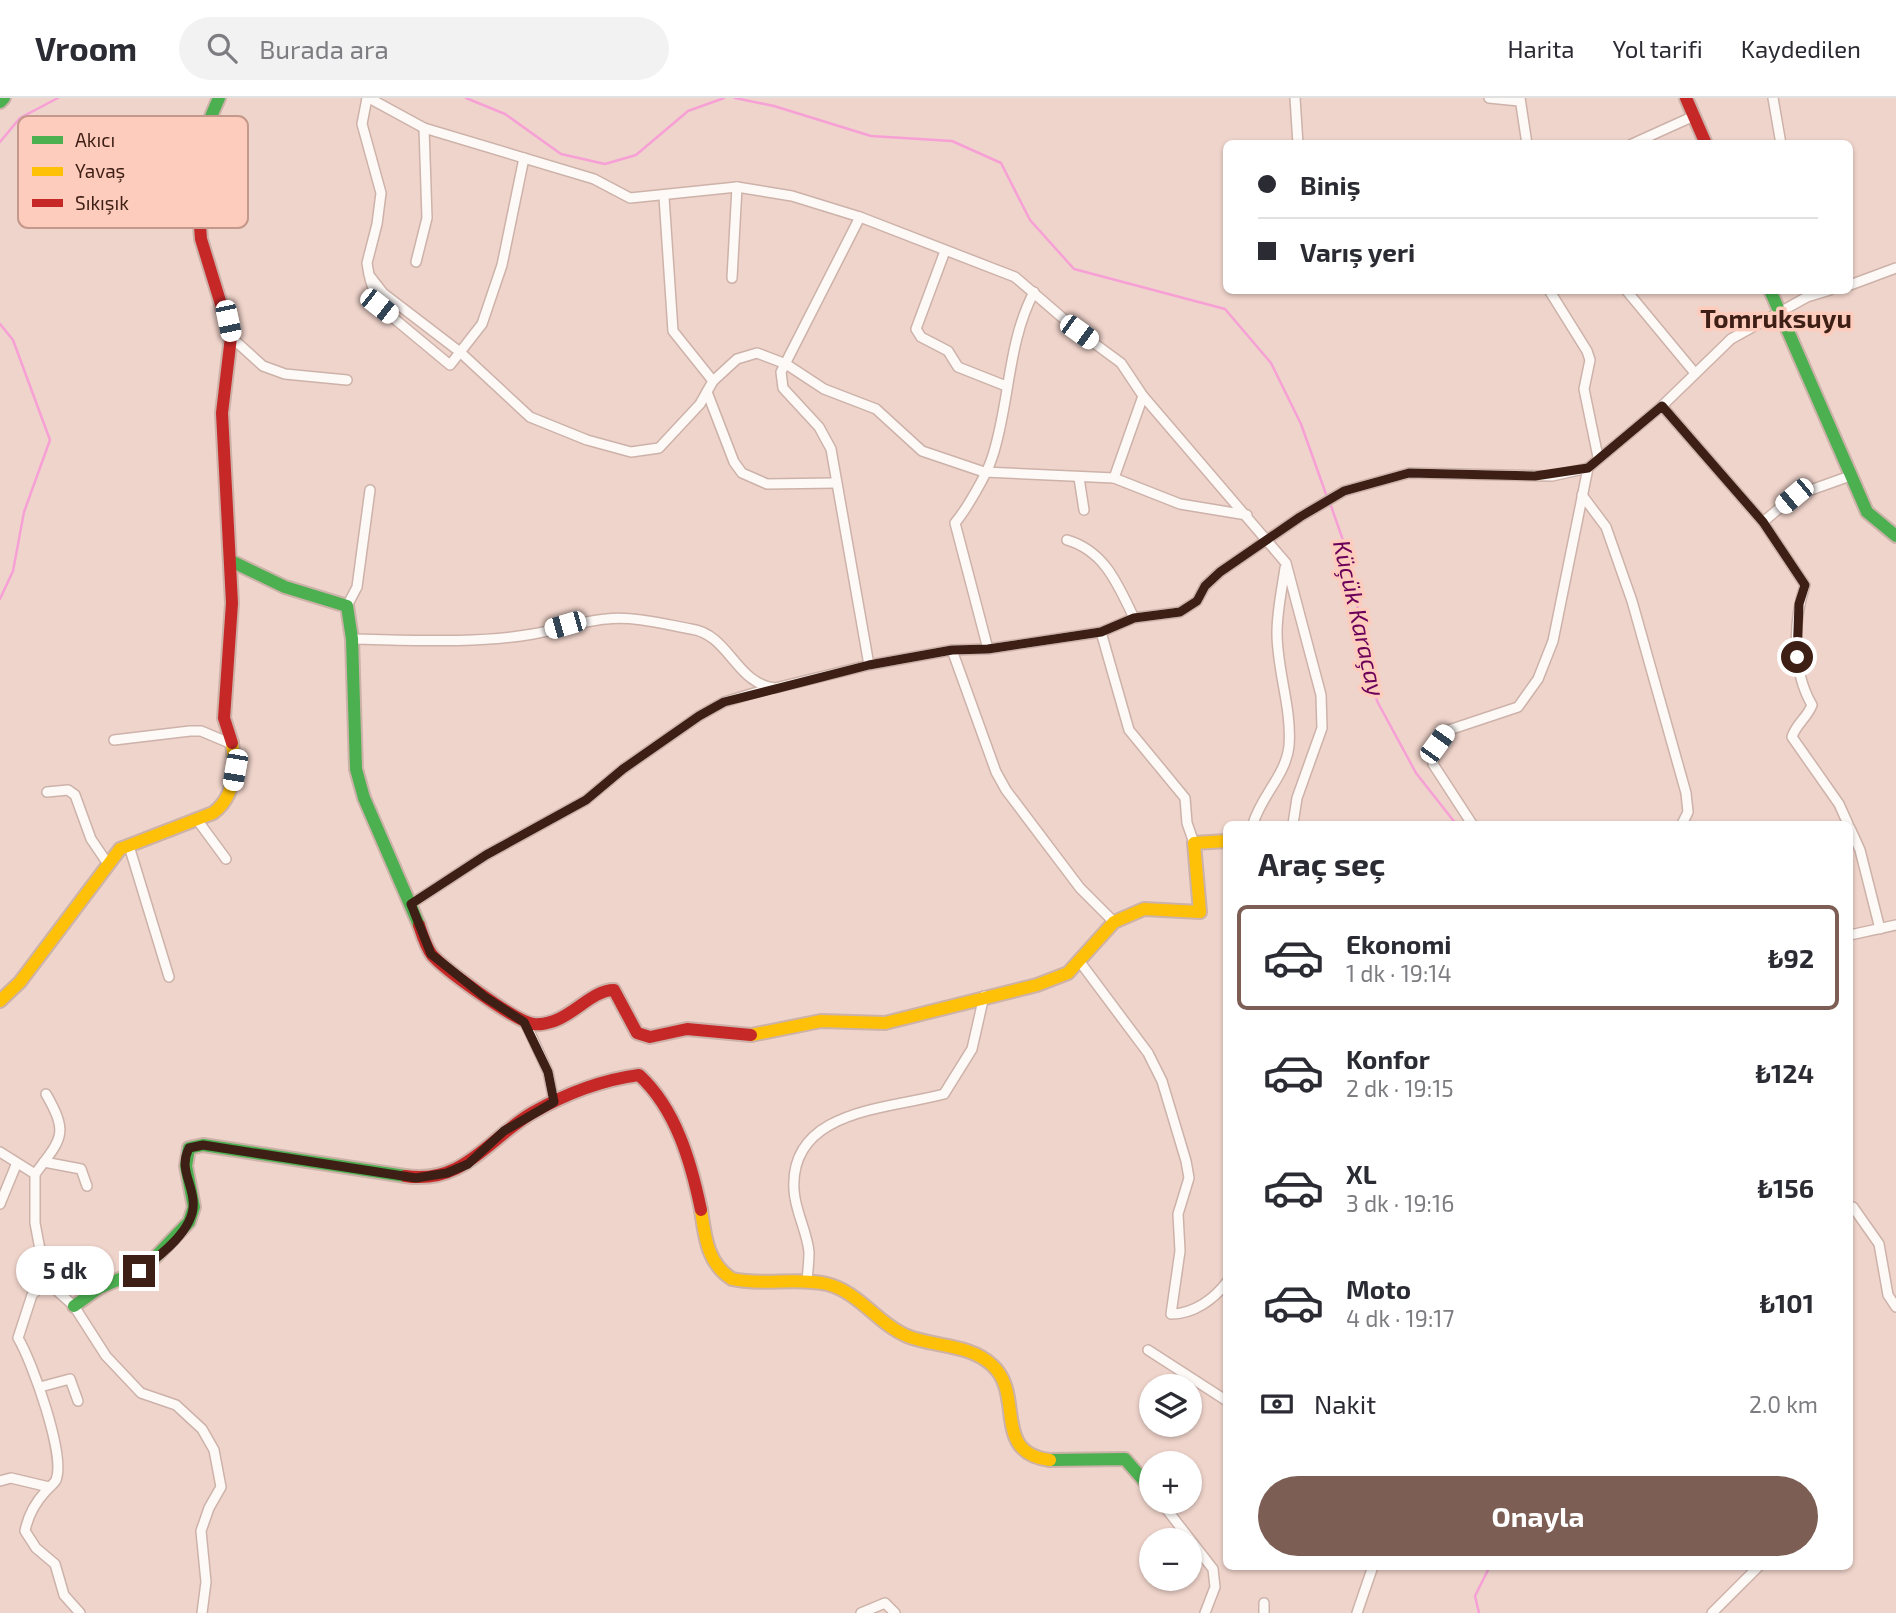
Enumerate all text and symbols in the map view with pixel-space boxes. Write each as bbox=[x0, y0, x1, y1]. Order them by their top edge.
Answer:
search box bbox=[179, 17, 669, 80]
text: Vroom bbox=[35, 28, 137, 68]
icon: search bbox=[203, 29, 241, 67]
text: Burada ara bbox=[259, 33, 389, 64]
text: Harita bbox=[1507, 34, 1575, 63]
text: Yol tarifi bbox=[1613, 34, 1703, 63]
text: Kaydedilen bbox=[1741, 34, 1861, 63]
legend bbox=[18, 116, 248, 228]
text: Akıcı bbox=[75, 128, 115, 151]
text: Yavaş bbox=[75, 159, 125, 183]
text: Biniş bbox=[1300, 169, 1360, 200]
text: Sıkışık bbox=[75, 191, 129, 215]
text: Varış yeri bbox=[1300, 236, 1415, 267]
car bbox=[356, 285, 403, 327]
car bbox=[214, 298, 243, 344]
district label: Tomruksuyu bbox=[1700, 302, 1852, 334]
car bbox=[1056, 311, 1103, 353]
car bbox=[1772, 474, 1817, 518]
water label: Küçük Karaçay bbox=[1327, 537, 1392, 699]
car bbox=[542, 609, 589, 641]
route start bbox=[1781, 641, 1813, 673]
car bbox=[1417, 721, 1458, 767]
car bbox=[222, 747, 249, 793]
text: Araç seç bbox=[1258, 844, 1385, 882]
icon: car bbox=[1262, 926, 1325, 989]
text: Ekonomi bbox=[1346, 928, 1452, 959]
text: ₺92 bbox=[1768, 942, 1814, 973]
text: 1 dk · 19:14 bbox=[1346, 959, 1452, 987]
icon: car bbox=[1262, 1041, 1325, 1104]
text: Konfor bbox=[1346, 1043, 1430, 1074]
text: ₺124 bbox=[1756, 1057, 1814, 1088]
text: 2 dk · 19:15 bbox=[1346, 1074, 1454, 1102]
icon: car bbox=[1262, 1156, 1325, 1219]
text: XL bbox=[1346, 1158, 1377, 1189]
text: ₺156 bbox=[1758, 1172, 1814, 1203]
text: 3 dk · 19:16 bbox=[1346, 1189, 1454, 1217]
callout: 5 dk bbox=[17, 1246, 114, 1296]
route end bbox=[123, 1255, 155, 1287]
text: 5 dk bbox=[43, 1256, 87, 1284]
icon: car bbox=[1262, 1271, 1325, 1334]
text: Moto bbox=[1346, 1273, 1411, 1304]
text: ₺101 bbox=[1760, 1287, 1814, 1318]
text: 4 dk · 19:17 bbox=[1346, 1304, 1454, 1332]
map controls bbox=[1139, 1374, 1202, 1591]
button: layers bbox=[1139, 1374, 1202, 1437]
icon: cash bbox=[1258, 1385, 1296, 1423]
text: Nakit bbox=[1314, 1388, 1376, 1419]
text: 2.0 km bbox=[1749, 1390, 1818, 1418]
button: + bbox=[1139, 1451, 1202, 1514]
button: Onayla bbox=[1258, 1476, 1818, 1556]
button: − bbox=[1139, 1528, 1202, 1591]

